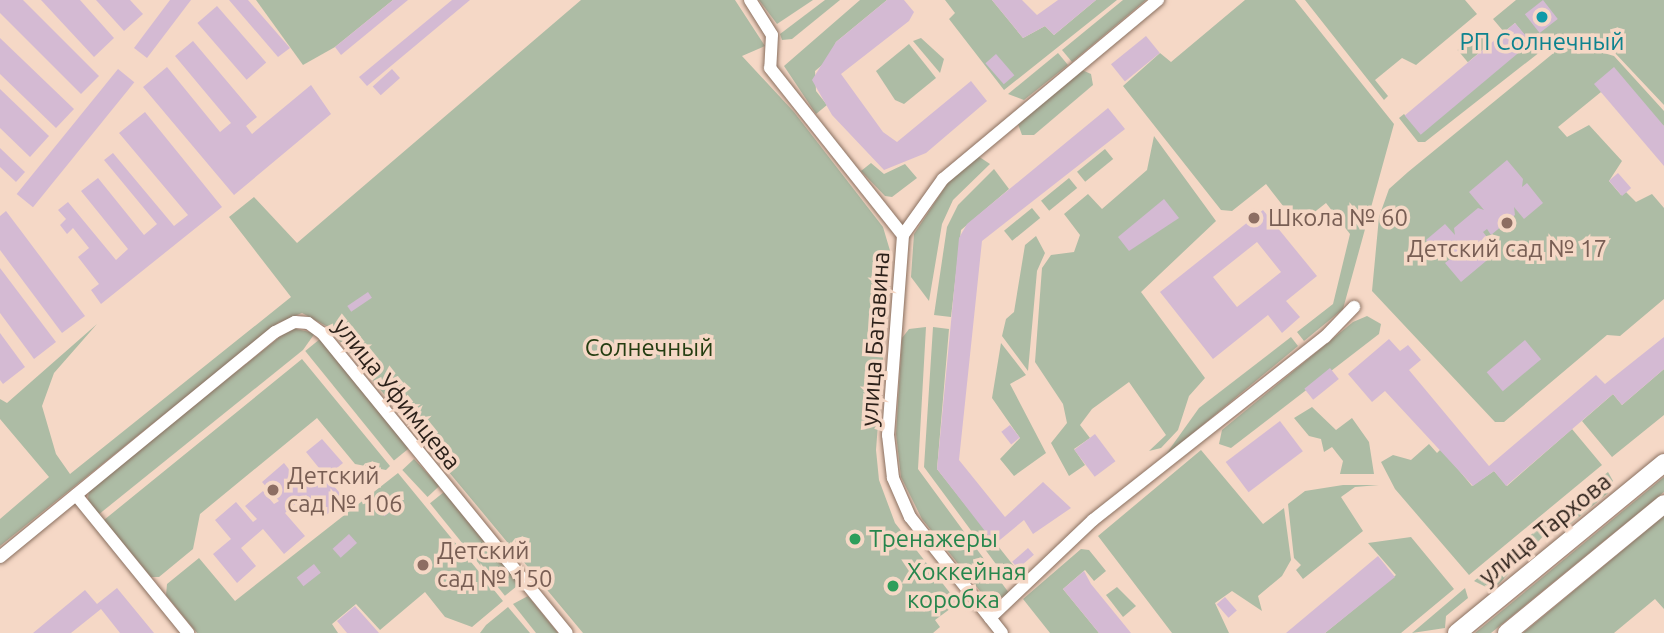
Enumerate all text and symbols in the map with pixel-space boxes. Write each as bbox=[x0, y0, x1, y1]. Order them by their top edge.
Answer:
marker: РП Солнечный bbox=[1534, 9, 1550, 25]
place label: РП Солнечный bbox=[1459, 28, 1625, 56]
place label: Школа № 60 bbox=[1268, 204, 1408, 232]
marker: Школа № 60 bbox=[1246, 210, 1262, 226]
marker: Детский сад № 17 bbox=[1499, 215, 1515, 231]
place label: Детский сад № 17 bbox=[1407, 235, 1607, 263]
street label: улица Батавина bbox=[855, 251, 895, 427]
street label: улица Уфимцева bbox=[327, 312, 467, 476]
park label: Солнечный bbox=[585, 334, 713, 362]
place label: Детский сад № 106 bbox=[287, 462, 403, 518]
street label: улица Тархова bbox=[1473, 467, 1617, 591]
marker: Детский сад № 106 bbox=[265, 482, 281, 498]
place label: Тренажеры bbox=[869, 525, 998, 553]
marker: Тренажеры bbox=[847, 531, 863, 547]
place label: Детский сад № 150 bbox=[437, 537, 553, 593]
marker: Детский сад № 150 bbox=[415, 557, 431, 573]
place label: Хоккейная коробка bbox=[907, 558, 1027, 614]
marker: Хоккейная коробка bbox=[885, 578, 901, 594]

